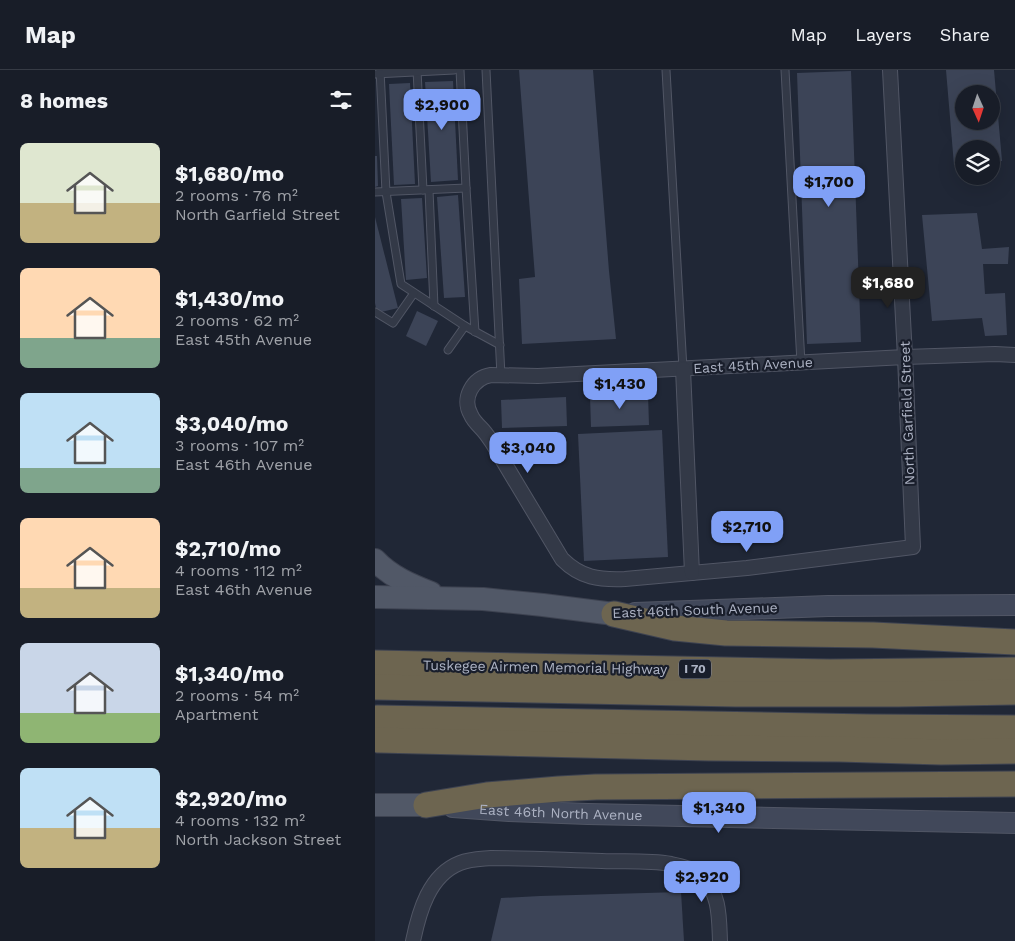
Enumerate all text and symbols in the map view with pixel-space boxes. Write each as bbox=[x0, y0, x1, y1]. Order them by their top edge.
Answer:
text: Map bbox=[25, 21, 76, 49]
text: Map bbox=[790, 24, 827, 45]
text: Layers bbox=[855, 24, 912, 45]
text: Share bbox=[940, 24, 990, 45]
north arrow bbox=[955, 85, 1000, 130]
map controls bbox=[955, 85, 1000, 185]
icon: filters bbox=[327, 86, 355, 114]
text: 8 homes bbox=[20, 88, 108, 113]
pin: $2,900 bbox=[401, 88, 483, 131]
text: $2,900 bbox=[415, 95, 469, 114]
button: layers bbox=[955, 140, 1000, 185]
text: $1,680/mo bbox=[175, 161, 284, 186]
icon: home bbox=[60, 163, 120, 223]
pin: $1,700 bbox=[788, 166, 870, 208]
text: $1,700 bbox=[804, 172, 854, 191]
text: 2 rooms · 76 m² bbox=[175, 186, 298, 205]
text: North Garfield Street bbox=[175, 205, 340, 224]
pin: $1,680 bbox=[847, 266, 929, 309]
text: $1,680 bbox=[862, 273, 914, 292]
text: $1,430/mo bbox=[175, 286, 284, 311]
icon: home bbox=[60, 288, 120, 348]
text: 2 rooms · 62 m² bbox=[175, 311, 299, 330]
text: East 45th Avenue bbox=[175, 330, 312, 349]
street label: North Garfield Street bbox=[896, 341, 918, 485]
street label: East 45th Avenue bbox=[693, 354, 813, 376]
pin: $1,430 bbox=[579, 368, 661, 410]
text: $1,430 bbox=[594, 374, 646, 393]
text: $3,040/mo bbox=[175, 411, 288, 436]
icon: home bbox=[60, 413, 120, 473]
pin: $3,040 bbox=[487, 432, 569, 474]
text: 3 rooms · 107 m² bbox=[175, 436, 304, 455]
text: $3,040 bbox=[500, 438, 556, 457]
text: East 46th Avenue bbox=[175, 455, 312, 474]
pin: $2,710 bbox=[706, 510, 788, 553]
text: $2,710 bbox=[722, 517, 772, 536]
text: $2,710/mo bbox=[175, 536, 281, 561]
icon: home bbox=[60, 538, 120, 598]
text: 4 rooms · 112 m² bbox=[175, 561, 302, 580]
text: East 46th Avenue bbox=[175, 580, 312, 599]
street label: East 46th South Avenue bbox=[612, 599, 778, 621]
street label: Tuskegee Airmen Memorial Highway bbox=[423, 657, 668, 677]
road number: I 70 bbox=[679, 660, 711, 678]
text: $1,340/mo bbox=[175, 661, 284, 686]
icon: home bbox=[60, 663, 120, 723]
text: 2 rooms · 54 m² bbox=[175, 686, 299, 705]
text: Apartment bbox=[175, 705, 258, 724]
text: $2,920/mo bbox=[175, 786, 287, 811]
icon: home bbox=[60, 788, 120, 848]
pin: $1,340 bbox=[678, 792, 760, 834]
text: $1,340 bbox=[693, 798, 745, 817]
street label: East 46th North Avenue bbox=[479, 801, 643, 823]
text: 4 rooms · 132 m² bbox=[175, 811, 305, 830]
text: North Jackson Street bbox=[175, 830, 341, 849]
pin: $2,920 bbox=[661, 860, 743, 903]
text: $2,920 bbox=[675, 867, 729, 886]

